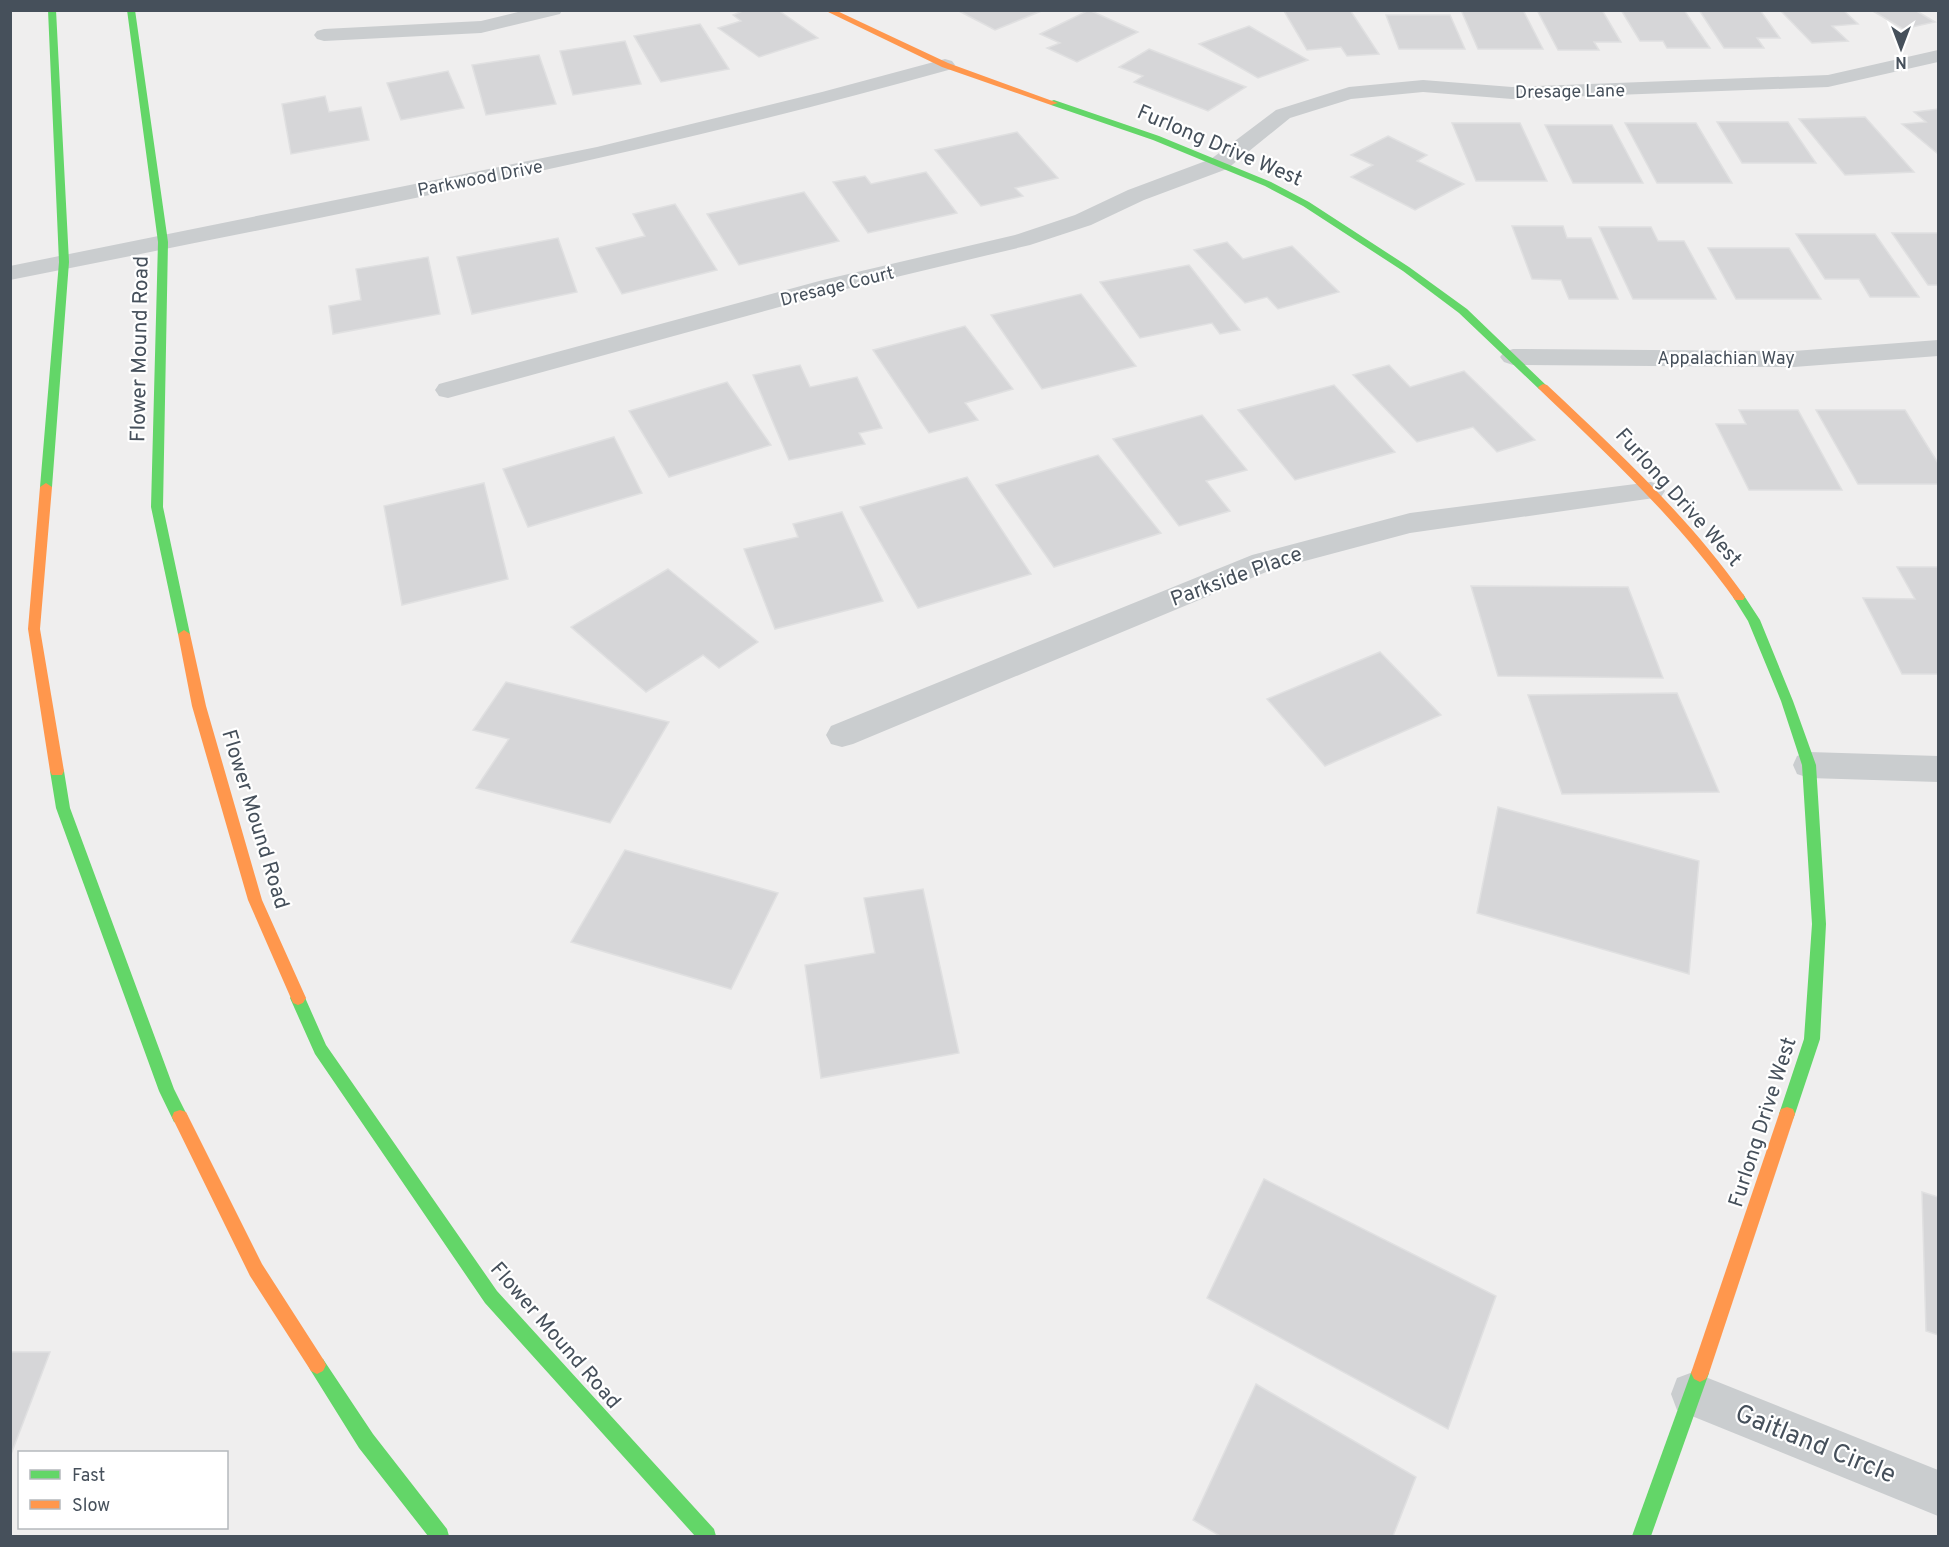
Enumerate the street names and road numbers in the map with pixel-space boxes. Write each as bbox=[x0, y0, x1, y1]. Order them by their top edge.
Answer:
street label: Dresage Lane bbox=[1515, 80, 1625, 105]
street label: Furlong Drive West bbox=[1133, 99, 1306, 193]
street label: Parkwood Drive bbox=[416, 156, 545, 203]
street label: Flower Mound Road bbox=[125, 256, 156, 442]
street label: Dresage Court bbox=[778, 262, 897, 313]
street label: Appalachian Way bbox=[1657, 348, 1795, 371]
street label: Furlong Drive West bbox=[1609, 423, 1747, 573]
street label: Parkside Place bbox=[1167, 541, 1306, 614]
street label: Flower Mound Road bbox=[214, 726, 295, 912]
street label: Furlong Drive West bbox=[1723, 1034, 1804, 1211]
street label: Flower Mound Road bbox=[484, 1257, 626, 1415]
street label: Gaitland Circle bbox=[1730, 1398, 1900, 1493]

